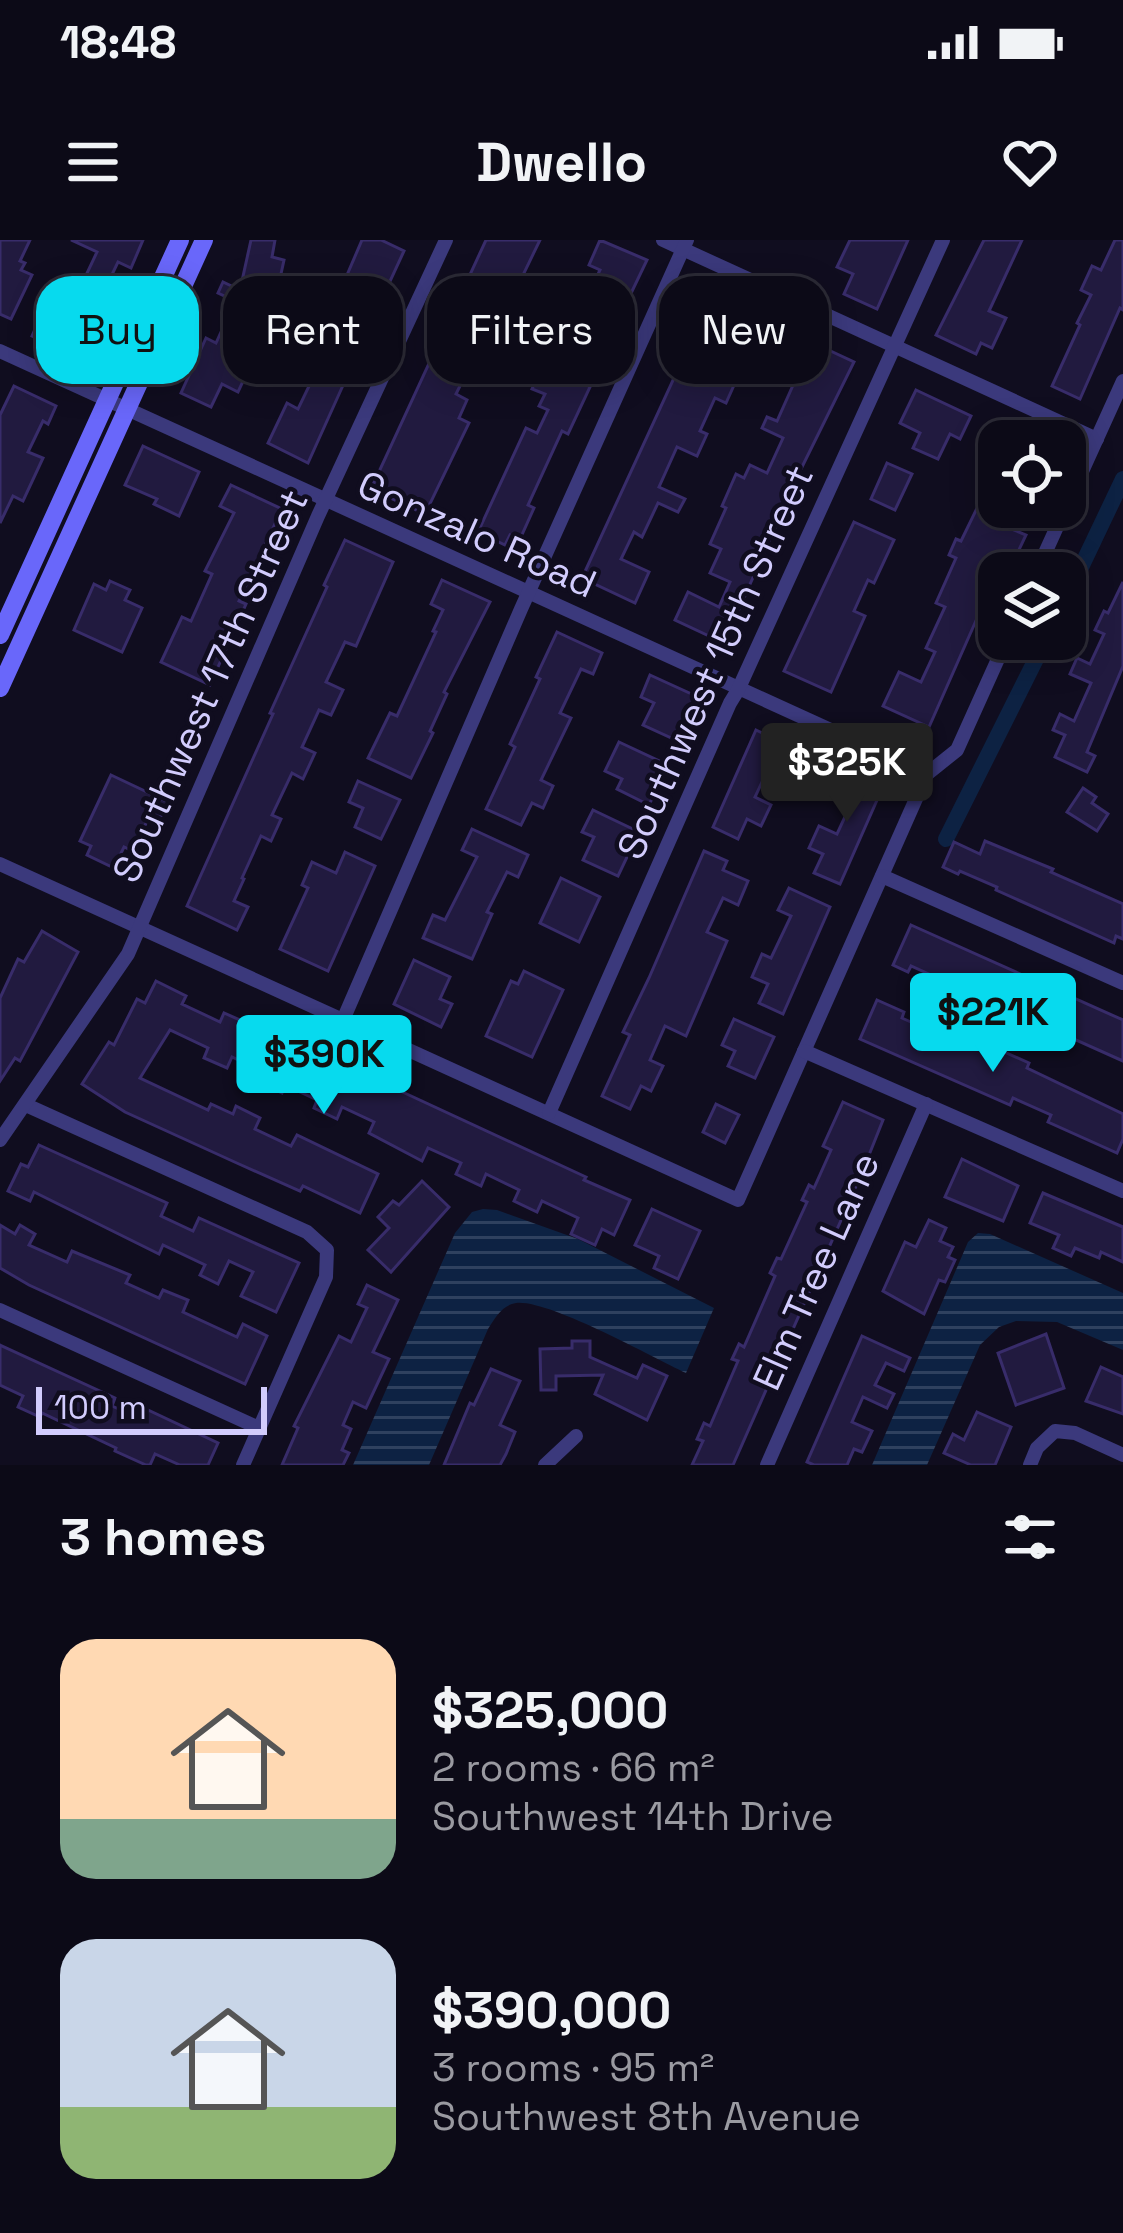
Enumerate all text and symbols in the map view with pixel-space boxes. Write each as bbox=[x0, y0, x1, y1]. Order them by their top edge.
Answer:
text: 18:48 bbox=[60, 14, 176, 71]
text: Dwello bbox=[476, 128, 647, 197]
icon: menu bbox=[60, 129, 126, 195]
icon: heart bbox=[997, 129, 1063, 195]
chip: Buy bbox=[36, 276, 199, 384]
chip: Rent bbox=[223, 276, 403, 384]
chip: Filters bbox=[427, 276, 635, 384]
chip: New bbox=[659, 276, 829, 384]
map controls bbox=[978, 420, 1086, 660]
button: locate bbox=[978, 420, 1086, 528]
street label: Southwest 15th Street bbox=[606, 457, 824, 867]
street label: Gonzalo Road bbox=[350, 460, 604, 608]
street label: Southwest 17th Street bbox=[101, 482, 319, 890]
button: layers bbox=[978, 552, 1086, 660]
pin: $325K bbox=[763, 723, 931, 825]
text: $325K bbox=[788, 737, 906, 786]
pin: $221K bbox=[909, 973, 1077, 1075]
text: $221K bbox=[937, 987, 1049, 1036]
pin: $390K bbox=[240, 1015, 408, 1117]
text: $390K bbox=[263, 1029, 385, 1078]
street label: Elm Tree Lane bbox=[742, 1145, 890, 1397]
scale bar bbox=[36, 1381, 267, 1434]
text: 100 m bbox=[54, 1387, 147, 1429]
icon: filters bbox=[997, 1504, 1063, 1570]
text: 3 homes bbox=[60, 1505, 266, 1570]
text: $325,000 bbox=[432, 1678, 668, 1743]
icon: home bbox=[156, 1687, 300, 1831]
text: 2 rooms · 66 m² bbox=[432, 1743, 715, 1792]
text: Southwest 14th Drive bbox=[432, 1792, 834, 1841]
text: $390,000 bbox=[432, 1978, 671, 2043]
icon: home bbox=[156, 1987, 300, 2131]
text: 3 rooms · 95 m² bbox=[432, 2043, 714, 2092]
text: Southwest 8th Avenue bbox=[432, 2092, 861, 2141]

